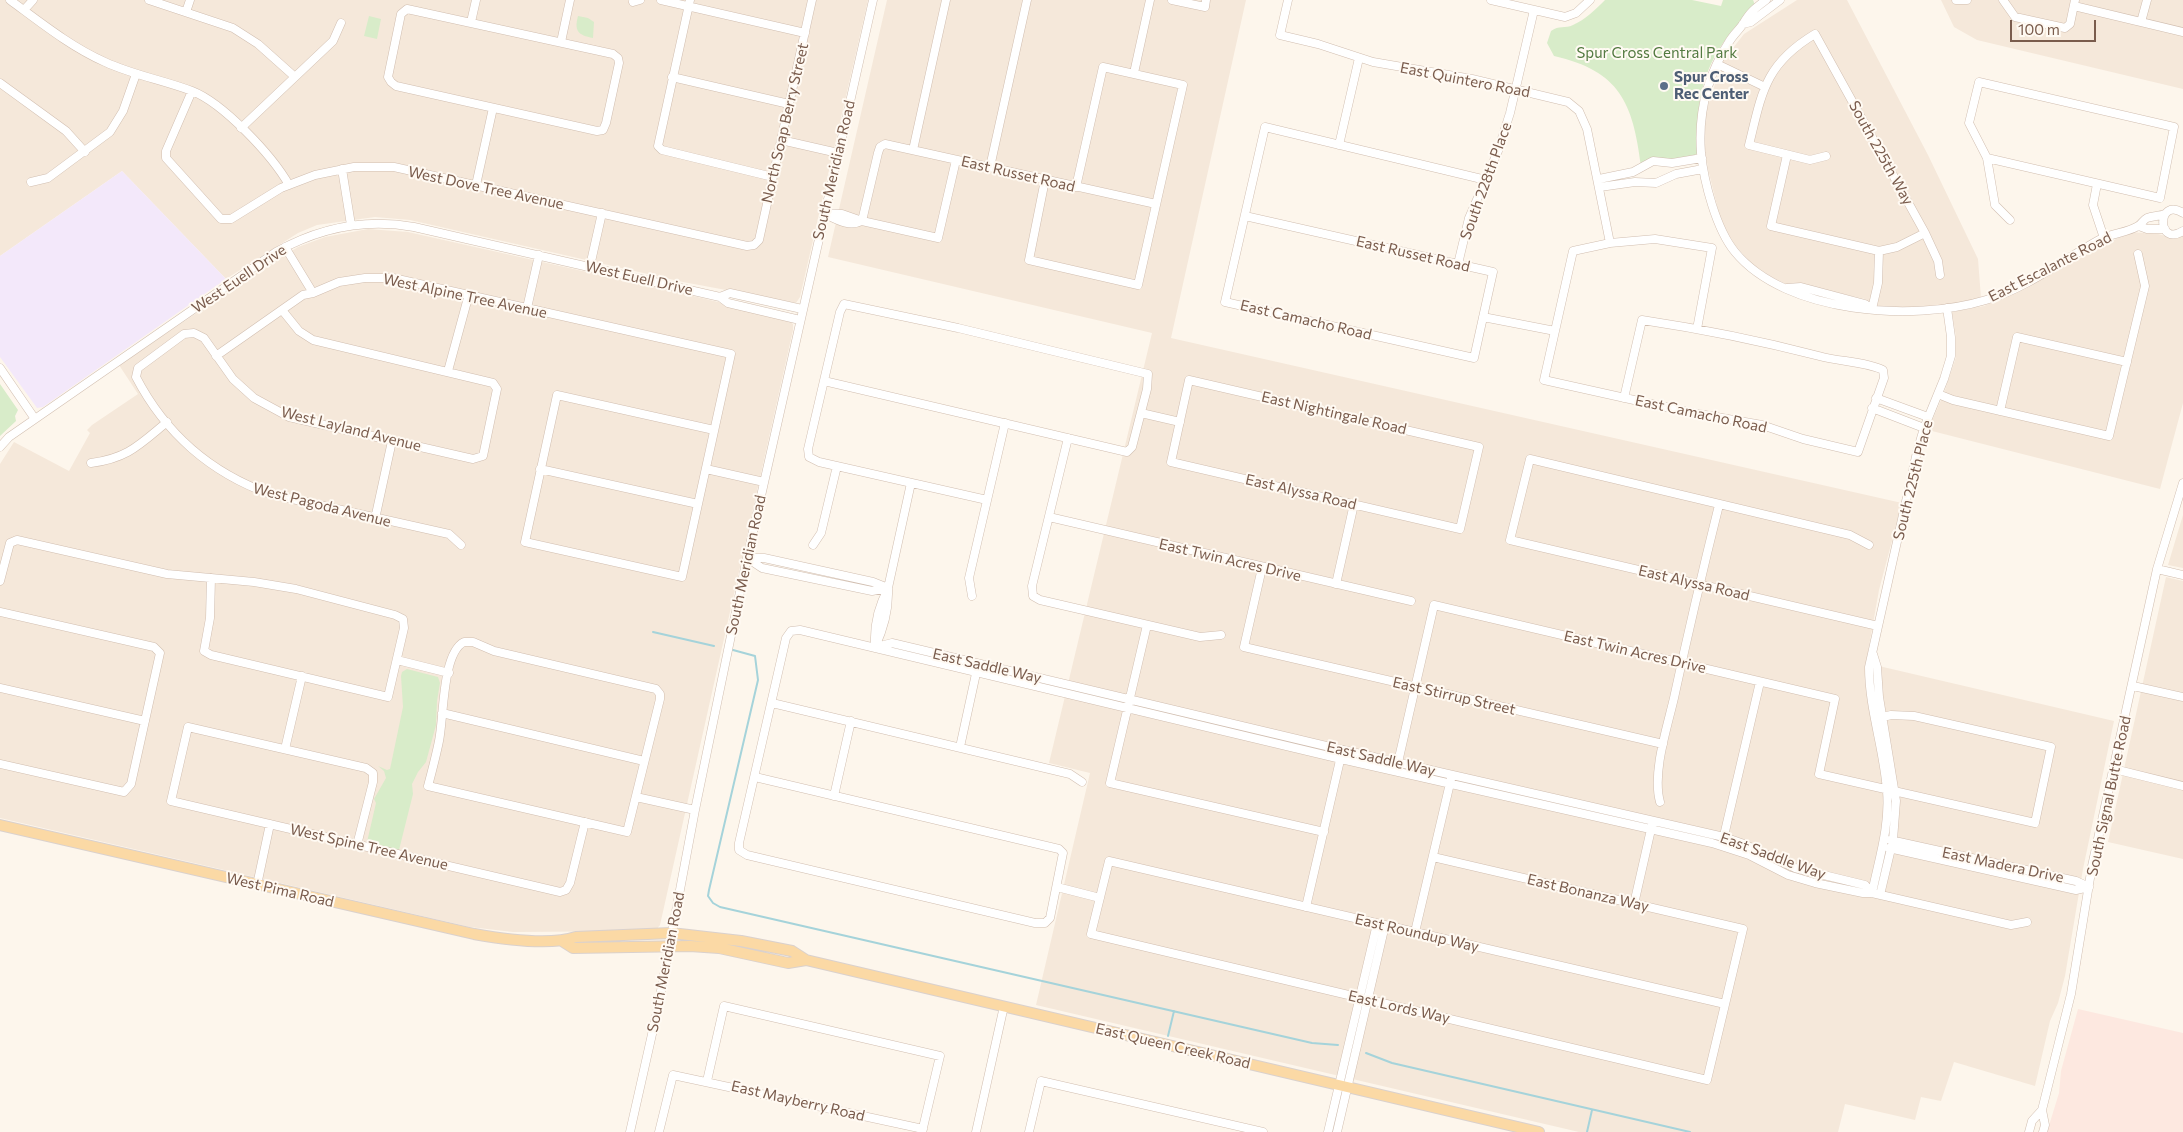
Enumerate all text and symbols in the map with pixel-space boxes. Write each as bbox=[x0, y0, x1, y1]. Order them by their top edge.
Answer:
scale bar bbox=[2013, 10, 2099, 42]
text: 100 m bbox=[2018, 20, 2060, 38]
street label: North Soap Berry Street bbox=[758, 41, 812, 205]
park label: Spur Cross Central Park bbox=[1577, 44, 1737, 62]
street label: East Quintero Road bbox=[1398, 59, 1532, 101]
place label: Spur Cross Rec Center bbox=[1674, 68, 1749, 103]
marker: Spur Cross Rec Center bbox=[1658, 80, 1670, 92]
street label: South Meridian Road bbox=[809, 98, 859, 242]
street label: South 225th Way bbox=[1845, 98, 1917, 208]
street label: South 228th Place bbox=[1456, 120, 1516, 242]
street label: East Russet Road bbox=[959, 152, 1077, 196]
street label: West Dove Tree Avenue bbox=[407, 163, 565, 213]
street label: East Escalante Road bbox=[1986, 228, 2114, 306]
street label: East Russet Road bbox=[1354, 232, 1472, 276]
street label: West Euell Drive bbox=[188, 241, 290, 317]
street label: West Euell Drive bbox=[583, 257, 695, 299]
street label: West Alpine Tree Avenue bbox=[381, 270, 549, 322]
street label: East Camacho Road bbox=[1238, 296, 1374, 344]
street label: East Nightingale Road bbox=[1260, 388, 1408, 438]
street label: East Camacho Road bbox=[1633, 391, 1769, 437]
street label: West Layland Avenue bbox=[279, 403, 423, 455]
street label: South 225th Place bbox=[1889, 418, 1937, 542]
street label: East Alyssa Road bbox=[1244, 470, 1358, 514]
street label: West Pagoda Avenue bbox=[251, 479, 393, 531]
street label: South Meridian Road bbox=[722, 493, 770, 637]
street label: East Twin Acres Drive bbox=[1157, 535, 1303, 585]
street label: East Alyssa Road bbox=[1637, 561, 1751, 605]
street label: East Twin Acres Drive bbox=[1562, 627, 1708, 677]
street label: East Saddle Way bbox=[931, 645, 1043, 687]
street label: East Stirrup Street bbox=[1391, 673, 1517, 719]
street label: South Signal Butte Road bbox=[2083, 714, 2135, 878]
street label: East Saddle Way bbox=[1325, 738, 1437, 780]
street label: West Spine Tree Avenue bbox=[288, 820, 450, 874]
street label: East Saddle Way bbox=[1718, 829, 1828, 883]
street label: East Madera Drive bbox=[1940, 843, 2066, 887]
street label: West Pima Road bbox=[224, 869, 336, 911]
street label: East Bonanza Way bbox=[1525, 870, 1651, 916]
street label: South Meridian Road bbox=[644, 890, 688, 1034]
street label: East Roundup Way bbox=[1353, 910, 1481, 956]
street label: East Lords Way bbox=[1346, 987, 1452, 1027]
street label: East Queen Creek Road bbox=[1094, 1019, 1252, 1073]
street label: East Mayberry Road bbox=[729, 1077, 867, 1125]

